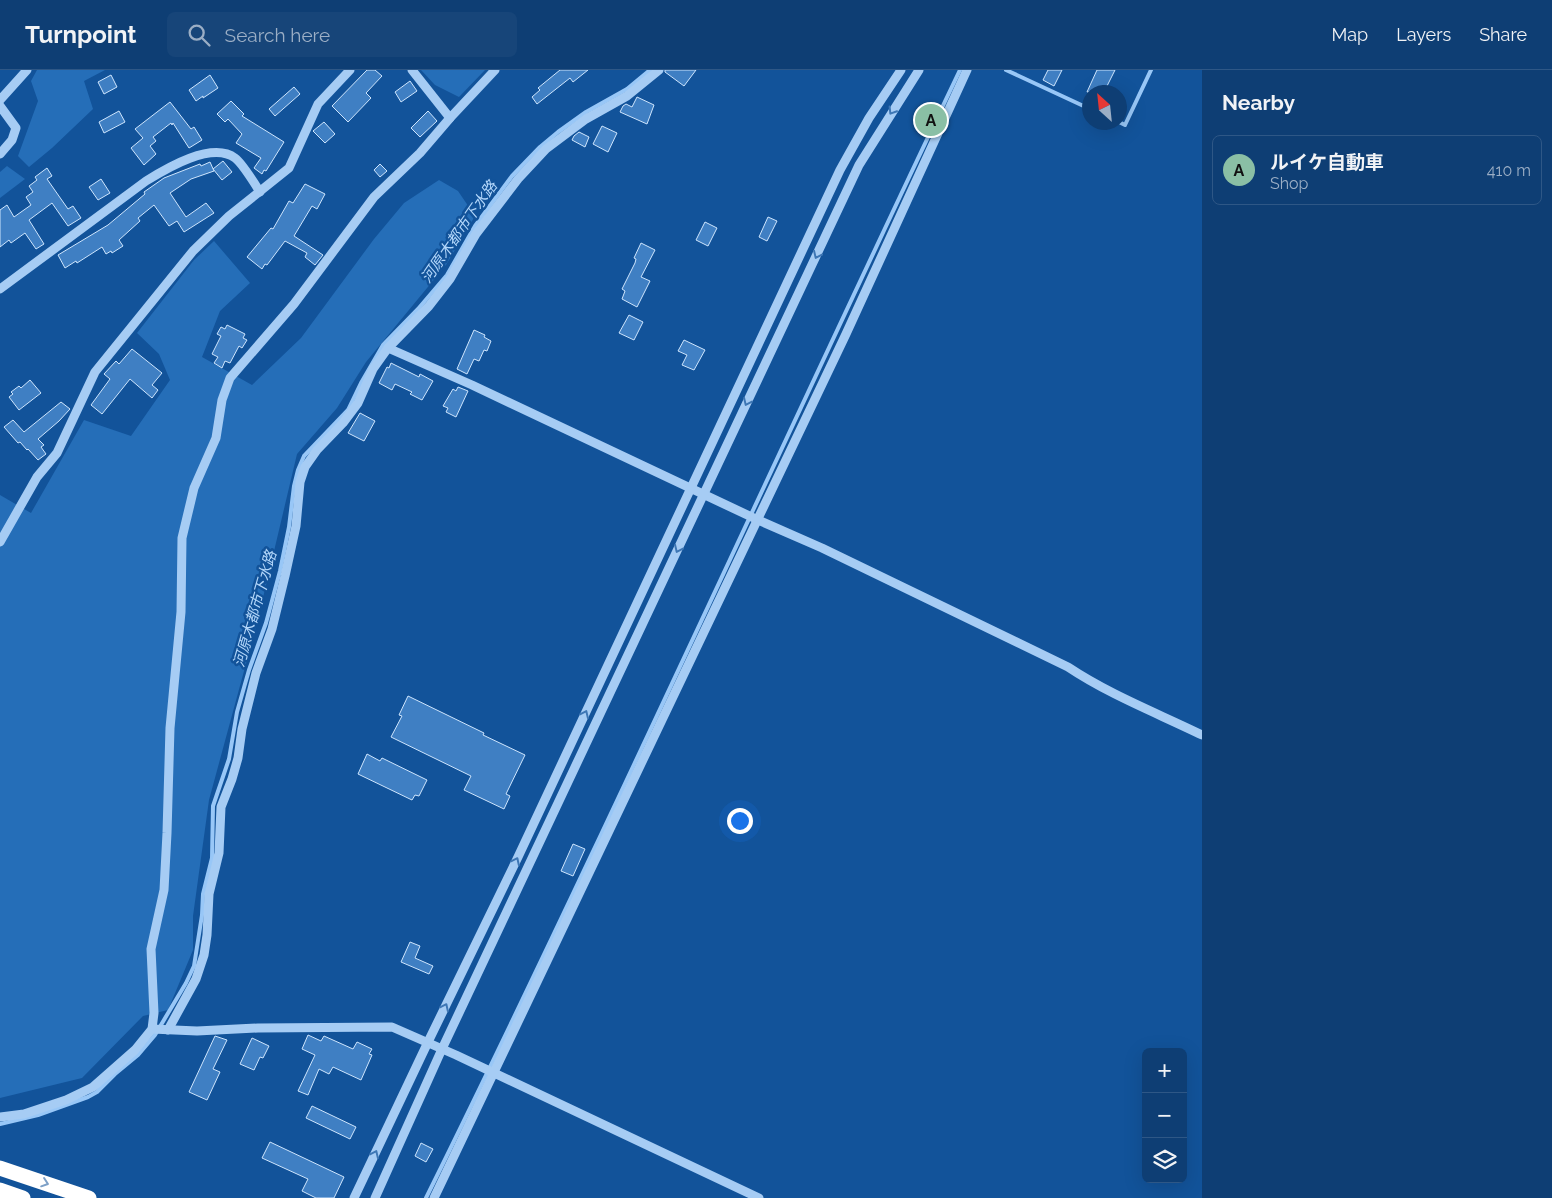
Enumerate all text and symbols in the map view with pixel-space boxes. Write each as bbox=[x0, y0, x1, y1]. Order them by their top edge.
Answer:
search box bbox=[167, 12, 517, 57]
text: Turnpoint bbox=[25, 20, 137, 49]
icon: search bbox=[185, 21, 213, 49]
text: Search here bbox=[225, 24, 330, 46]
text: Map bbox=[1332, 24, 1368, 45]
text: Layers bbox=[1396, 24, 1451, 45]
text: Share bbox=[1479, 24, 1527, 45]
north arrow bbox=[1082, 85, 1127, 130]
text: Nearby bbox=[1222, 90, 1295, 115]
pin: A bbox=[915, 101, 947, 139]
one-way arrow bbox=[889, 106, 899, 115]
text: ルイケ自動車 bbox=[1270, 151, 1384, 173]
text: A bbox=[1234, 161, 1244, 180]
text: 410 m bbox=[1487, 161, 1531, 180]
text: Shop bbox=[1270, 174, 1308, 193]
water label: 河原木都市下水路 bbox=[417, 176, 502, 286]
one-way arrow bbox=[813, 250, 823, 259]
one-way arrow bbox=[743, 397, 754, 406]
one-way arrow bbox=[674, 544, 685, 553]
water label: 河原木都市下水路 bbox=[230, 547, 281, 669]
one-way arrow bbox=[579, 710, 589, 719]
your location bbox=[727, 808, 753, 834]
one-way arrow bbox=[510, 857, 520, 866]
one-way arrow bbox=[439, 1003, 449, 1012]
map controls bbox=[1142, 1048, 1187, 1183]
button: + bbox=[1142, 1048, 1187, 1093]
button: − bbox=[1142, 1093, 1187, 1138]
button: layers bbox=[1142, 1138, 1187, 1183]
one-way arrow bbox=[369, 1150, 379, 1159]
one-way arrow bbox=[40, 1177, 48, 1187]

